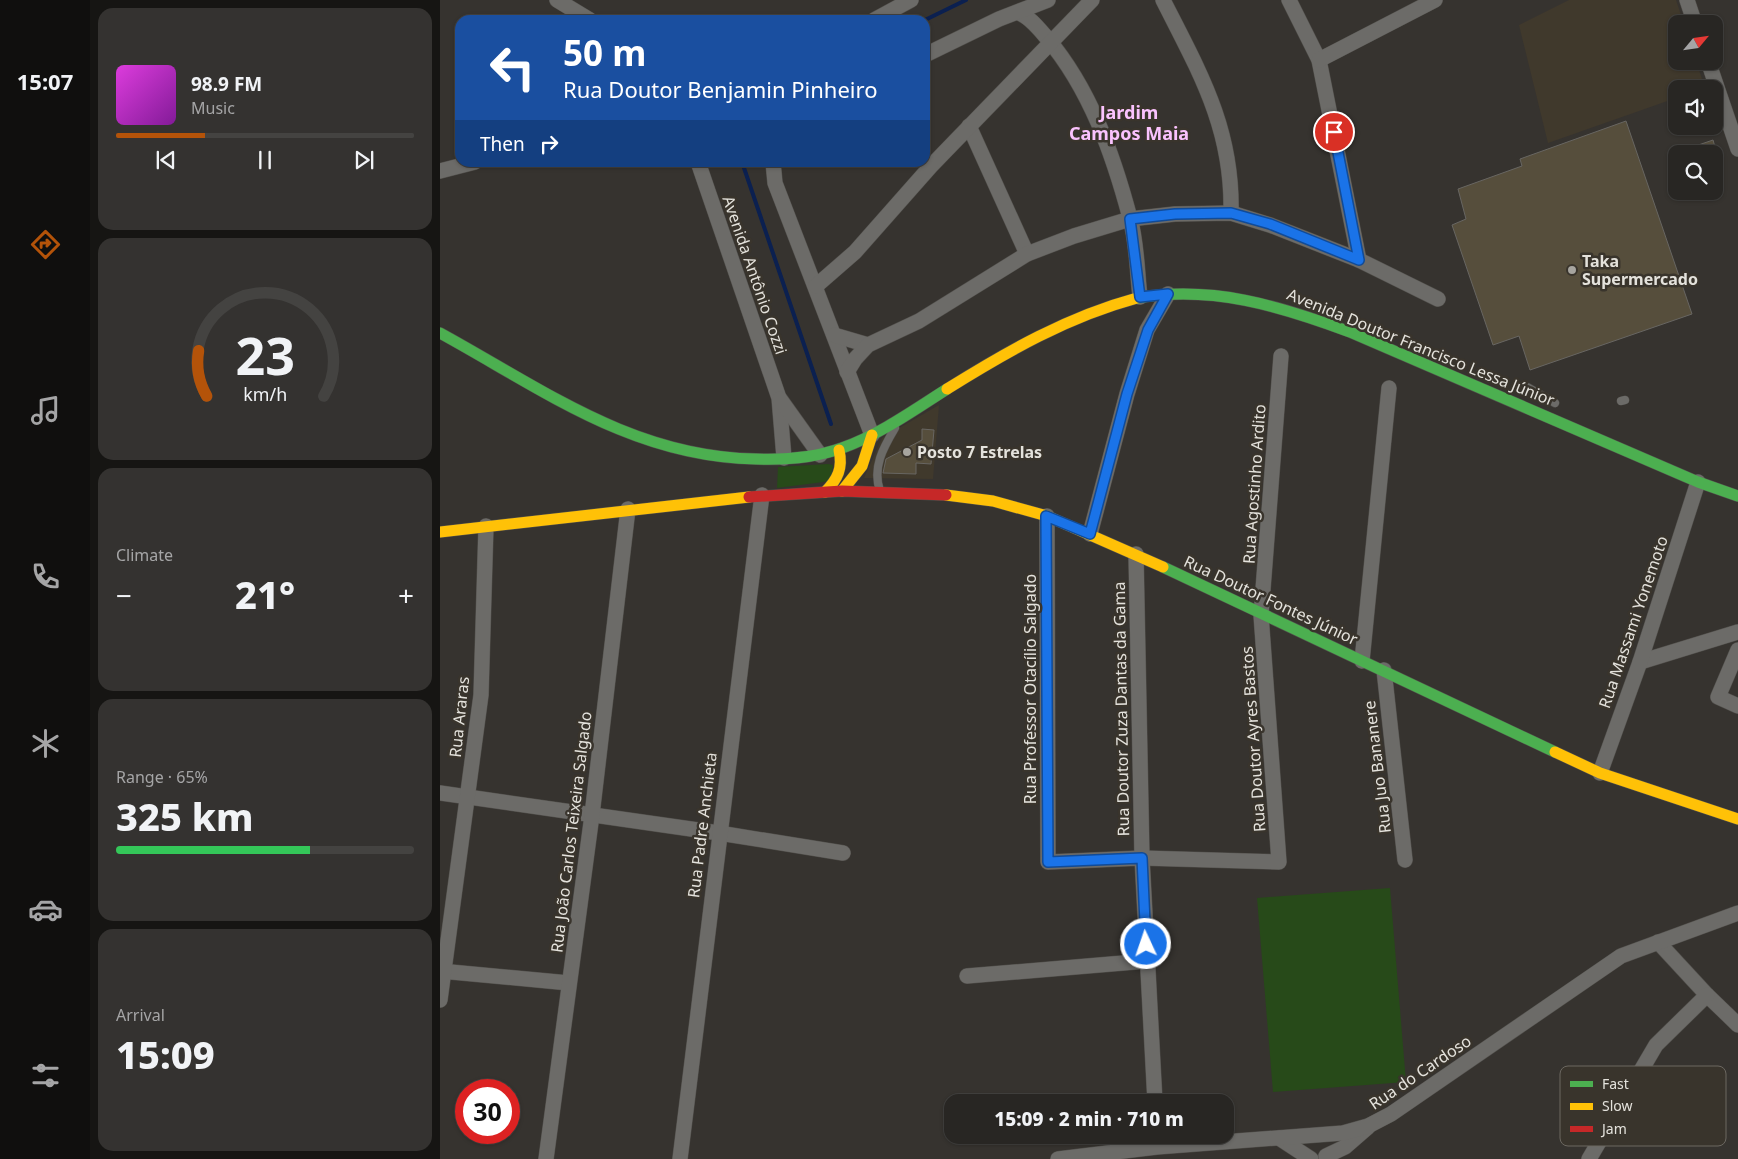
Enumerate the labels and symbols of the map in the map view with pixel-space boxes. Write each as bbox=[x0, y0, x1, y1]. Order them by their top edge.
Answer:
north arrow bbox=[1668, 15, 1722, 70]
district label: Jardim Campos Maia bbox=[1069, 100, 1189, 145]
pin bbox=[1313, 111, 1355, 153]
street label: Avenida Antônio Cozzi bbox=[717, 193, 793, 357]
place label: Taka Supermercado bbox=[1582, 250, 1698, 290]
marker: Taka Supermercado bbox=[1566, 264, 1578, 276]
street label: Avenida Doutor Francisco Lessa Júnior bbox=[1284, 283, 1558, 411]
street label: Rua Agostinho Ardito bbox=[1237, 404, 1271, 564]
place label: Posto 7 Estrelas bbox=[917, 441, 1042, 463]
marker: Posto 7 Estrelas bbox=[901, 446, 913, 458]
street label: Rua Massami Yonemoto bbox=[1593, 533, 1673, 711]
street label: Rua Doutor Fontes Júnior bbox=[1180, 550, 1362, 650]
street label: Rua Professor Otacílio Salgado bbox=[1019, 574, 1041, 804]
street label: Rua Doutor Zuza Dantas da Gama bbox=[1108, 581, 1134, 837]
street label: Rua Doutor Ayres Bastos bbox=[1236, 645, 1270, 833]
street label: Rua Araras bbox=[444, 675, 474, 759]
street label: Rua Juo Bananere bbox=[1358, 699, 1396, 835]
street label: Rua João Carlos Teixeira Salgado bbox=[545, 710, 597, 954]
street label: Rua Padre Anchieta bbox=[682, 751, 722, 899]
position arrow bbox=[1119, 917, 1171, 969]
street label: Rua do Cardoso bbox=[1365, 1030, 1475, 1114]
legend bbox=[1560, 1066, 1726, 1146]
text: Fast bbox=[1602, 1074, 1629, 1093]
speed limit sign: 30 bbox=[455, 1079, 520, 1144]
text: Slow bbox=[1602, 1096, 1633, 1115]
text: Jam bbox=[1600, 1119, 1627, 1138]

